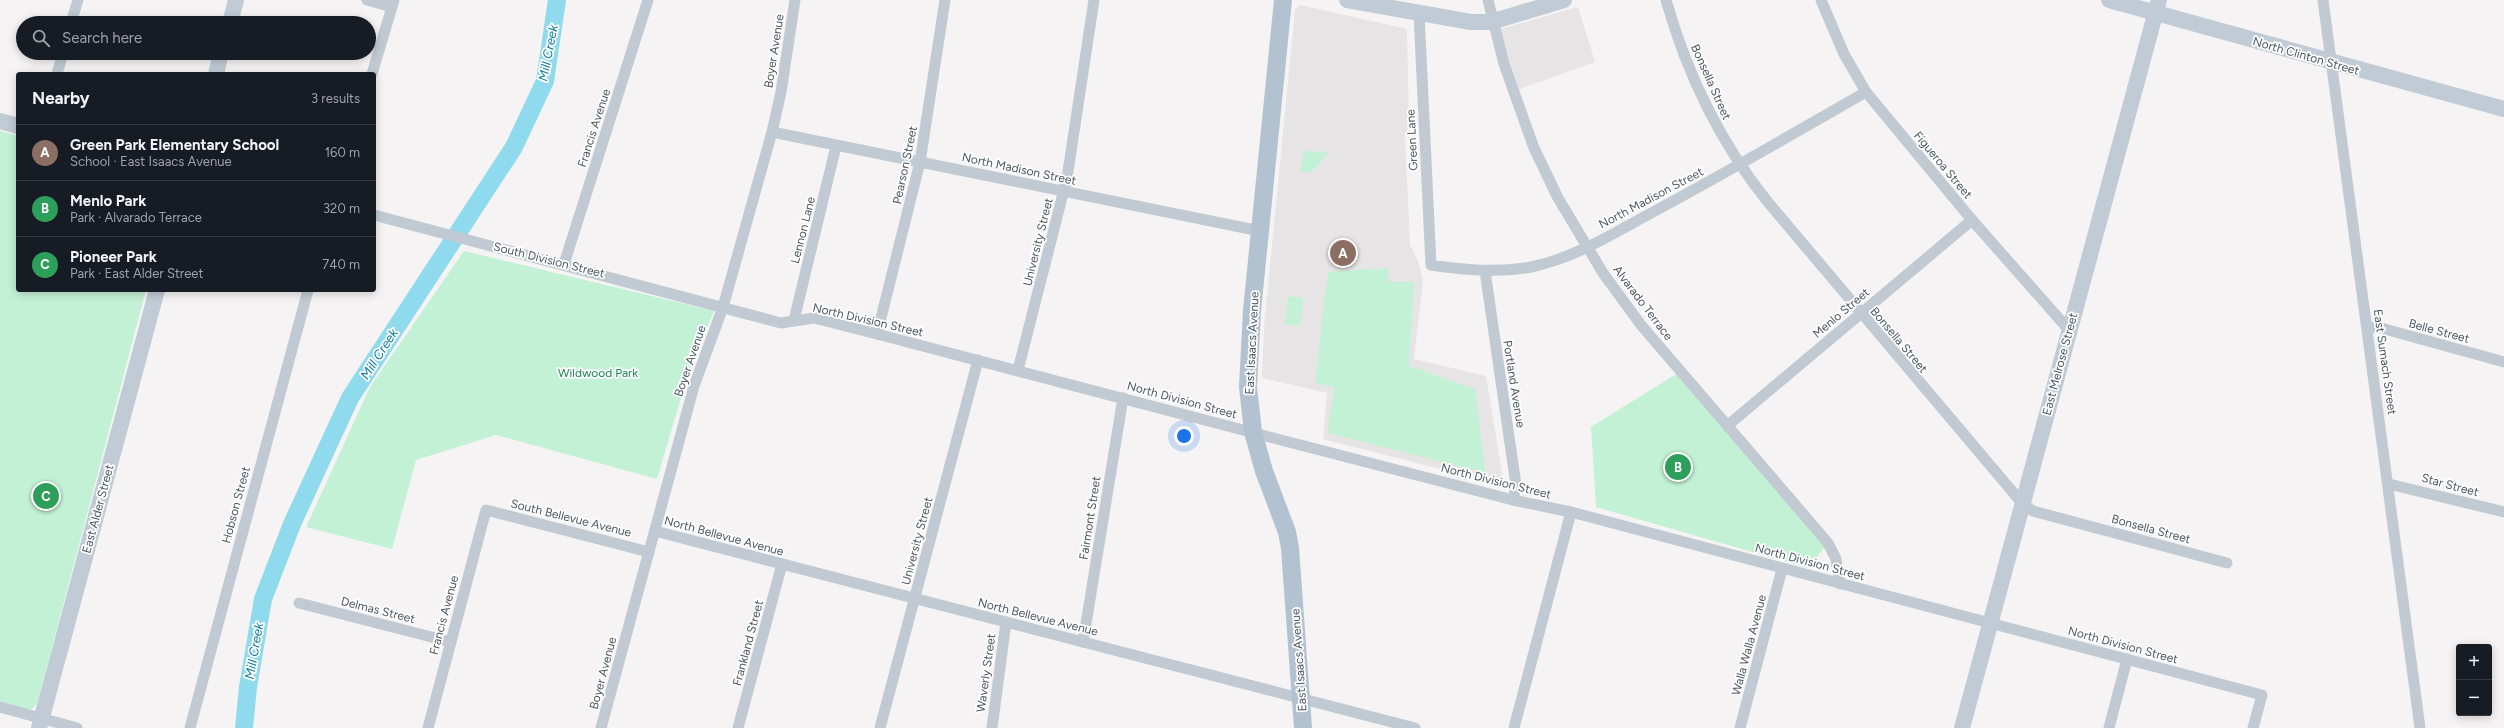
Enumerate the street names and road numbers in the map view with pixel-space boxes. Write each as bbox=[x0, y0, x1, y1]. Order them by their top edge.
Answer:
street label: Boyer Avenue bbox=[761, 13, 787, 89]
street label: North Clinton Street bbox=[2251, 34, 2361, 78]
street label: Bonsella Street bbox=[1688, 42, 1734, 122]
street label: Francis Avenue bbox=[575, 87, 613, 169]
street label: Green Lane bbox=[1403, 108, 1421, 171]
street label: Pearson Street bbox=[890, 124, 920, 205]
street label: Figueroa Street bbox=[1911, 129, 1975, 202]
street label: North Madison Street bbox=[961, 150, 1078, 188]
street label: North Madison Street bbox=[1596, 164, 1706, 232]
street label: Lennon Lane bbox=[788, 195, 818, 265]
street label: University Street bbox=[1020, 196, 1056, 288]
street label: South Division Street bbox=[492, 239, 606, 281]
street label: Alvarado Terrace bbox=[1610, 263, 1676, 343]
street label: Menlo Street bbox=[1810, 285, 1872, 341]
street label: East Isaacs Avenue bbox=[1242, 291, 1262, 395]
street label: North Division Street bbox=[811, 300, 925, 340]
street label: Bonsella Street bbox=[1868, 304, 1931, 376]
street label: East Sumach Street bbox=[2371, 308, 2399, 416]
street label: East Melrose Street bbox=[2040, 311, 2081, 417]
street label: Belle Street bbox=[2407, 316, 2471, 346]
street label: Boyer Avenue bbox=[671, 323, 709, 398]
street label: Portland Avenue bbox=[1500, 339, 1528, 429]
street label: North Division Street bbox=[1126, 379, 1239, 422]
street label: North Division Street bbox=[1439, 461, 1553, 502]
street label: East Alder Street bbox=[79, 463, 117, 555]
street label: Hobson Street bbox=[219, 465, 253, 545]
street label: Star Street bbox=[2420, 471, 2481, 499]
street label: Fairmont Street bbox=[1076, 475, 1104, 561]
street label: University Street bbox=[899, 495, 936, 587]
street label: South Bellevue Avenue bbox=[509, 496, 633, 540]
street label: Bonsella Street bbox=[2110, 512, 2192, 546]
street label: North Bellevue Avenue bbox=[663, 513, 786, 559]
street label: North Division Street bbox=[1754, 541, 1867, 584]
street label: Francis Avenue bbox=[427, 573, 461, 656]
street label: Walla Walla Avenue bbox=[1729, 593, 1769, 697]
street label: Delmas Street bbox=[339, 594, 417, 626]
street label: North Bellevue Avenue bbox=[977, 595, 1100, 639]
street label: Frankland Street bbox=[730, 598, 766, 687]
street label: East Isaacs Avenue bbox=[1288, 608, 1310, 712]
street label: North Division Street bbox=[2067, 624, 2180, 667]
street label: Waverly Street bbox=[974, 632, 999, 713]
street label: Boyer Avenue bbox=[587, 635, 620, 711]

